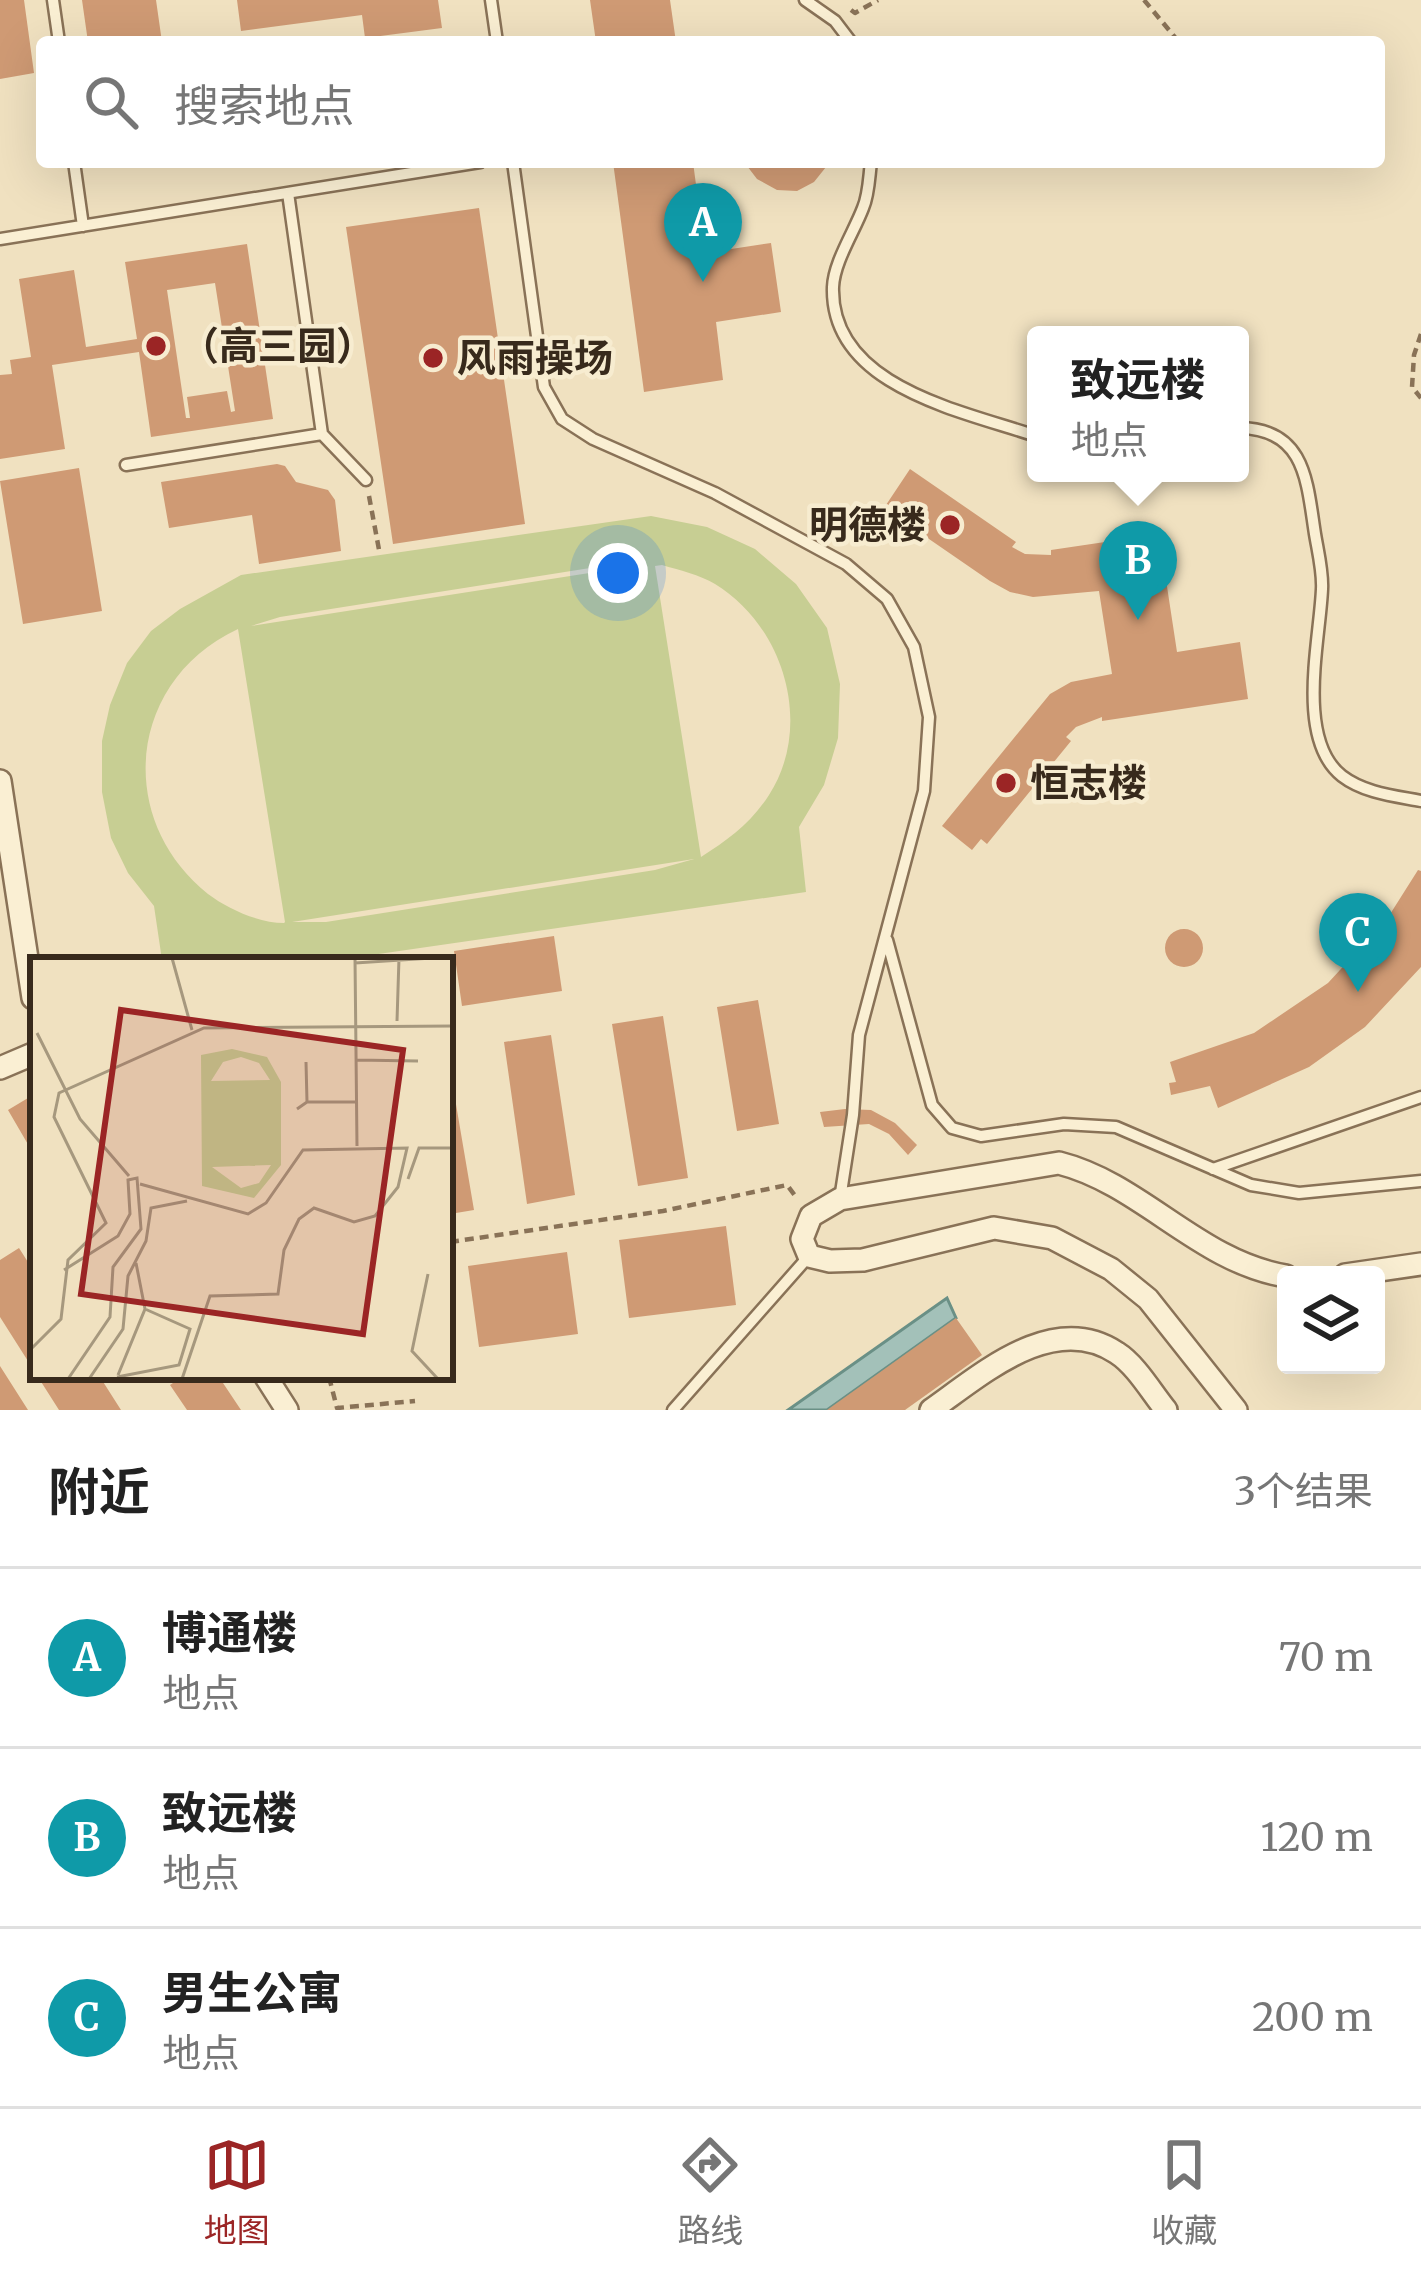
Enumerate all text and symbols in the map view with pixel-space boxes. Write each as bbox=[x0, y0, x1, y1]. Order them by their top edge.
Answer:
search box bbox=[36, 36, 1385, 168]
icon: search bbox=[78, 69, 144, 135]
text: 搜索地点 bbox=[174, 78, 354, 134]
pin: A bbox=[664, 183, 742, 282]
place label: （高三园） bbox=[180, 322, 375, 371]
popup bbox=[1027, 326, 1249, 482]
marker: （高三园） bbox=[143, 333, 169, 359]
place label: 风雨操场 bbox=[457, 334, 613, 383]
marker: 风雨操场 bbox=[420, 345, 446, 371]
text: 致远楼 bbox=[1070, 352, 1206, 408]
text: 地点 bbox=[1070, 416, 1149, 465]
place label: 明德楼 bbox=[809, 501, 926, 550]
marker: 明德楼 bbox=[937, 512, 963, 538]
pin: B bbox=[1099, 521, 1177, 620]
your location bbox=[588, 543, 648, 603]
place label: 恒志楼 bbox=[1030, 759, 1147, 808]
marker: 恒志楼 bbox=[993, 770, 1019, 796]
pin: C bbox=[1319, 893, 1397, 992]
inset map bbox=[30, 957, 453, 1380]
map controls bbox=[1277, 1266, 1385, 1374]
button: layers bbox=[1277, 1266, 1385, 1374]
text: 附近 bbox=[48, 1460, 150, 1524]
text: 3个结果 bbox=[1234, 1467, 1373, 1516]
text: 博通楼 bbox=[162, 1605, 297, 1661]
text: A bbox=[73, 1633, 101, 1682]
text: 70 m bbox=[1279, 1633, 1373, 1682]
text: 地点 bbox=[162, 1669, 240, 1718]
text: 致远楼 bbox=[162, 1785, 297, 1841]
text: B bbox=[73, 1813, 101, 1862]
text: 120 m bbox=[1260, 1813, 1373, 1862]
text: 地点 bbox=[162, 1849, 240, 1898]
text: 男生公寓 bbox=[162, 1965, 342, 2021]
text: C bbox=[74, 1993, 100, 2042]
text: 200 m bbox=[1252, 1993, 1373, 2042]
text: 地点 bbox=[162, 2029, 240, 2078]
tab: 地图 bbox=[204, 2132, 270, 2252]
tab: 路线 bbox=[677, 2132, 743, 2252]
tab: 收藏 bbox=[1151, 2132, 1217, 2252]

